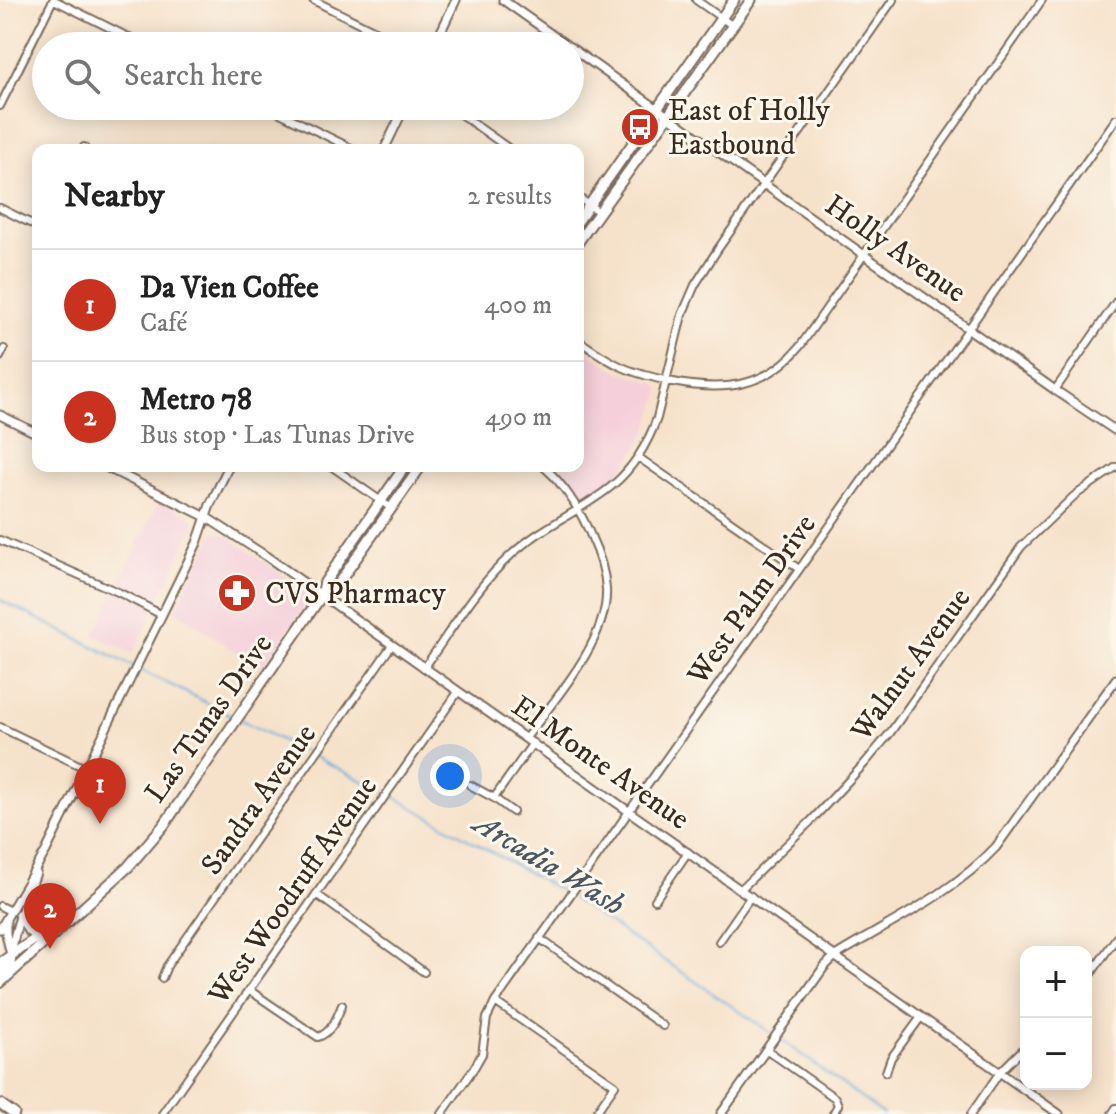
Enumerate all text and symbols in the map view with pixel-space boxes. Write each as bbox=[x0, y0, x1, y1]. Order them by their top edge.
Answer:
search box bbox=[32, 32, 584, 120]
icon: search bbox=[60, 54, 104, 98]
text: Search here bbox=[124, 58, 263, 95]
place label: East of Holly Eastbound bbox=[668, 93, 830, 164]
bus stop icon: East of Holly Eastbound bbox=[619, 106, 661, 148]
text: Nearby bbox=[64, 175, 165, 217]
text: 2 results bbox=[467, 180, 552, 213]
street label: Holly Avenue bbox=[817, 187, 973, 311]
text: Da Vien Coffee bbox=[140, 270, 319, 307]
text: 1 bbox=[85, 289, 95, 322]
text: 400 m bbox=[484, 289, 552, 322]
text: Café bbox=[140, 307, 187, 340]
text: Metro 78 bbox=[140, 382, 252, 419]
text: 2 bbox=[84, 401, 96, 434]
text: 490 m bbox=[485, 401, 552, 434]
text: Bus stop · Las Tunas Drive bbox=[140, 419, 415, 452]
street label: West Palm Drive bbox=[679, 508, 825, 693]
pharmacy icon: CVS Pharmacy bbox=[216, 572, 258, 614]
place label: CVS Pharmacy bbox=[265, 576, 446, 613]
street label: Walnut Avenue bbox=[843, 581, 979, 749]
street label: Las Tunas Drive bbox=[137, 627, 281, 810]
street label: El Monte Avenue bbox=[504, 688, 696, 838]
street label: Sandra Avenue bbox=[194, 717, 325, 883]
your location bbox=[430, 756, 470, 796]
pin: 1 bbox=[74, 758, 126, 824]
street label: West Woodruff Avenue bbox=[200, 770, 386, 1013]
water label: Arcadia Wash bbox=[464, 803, 632, 925]
pin: 2 bbox=[24, 883, 76, 949]
map controls bbox=[1020, 946, 1092, 1090]
button: + bbox=[1020, 946, 1092, 1018]
button: − bbox=[1020, 1018, 1092, 1090]

